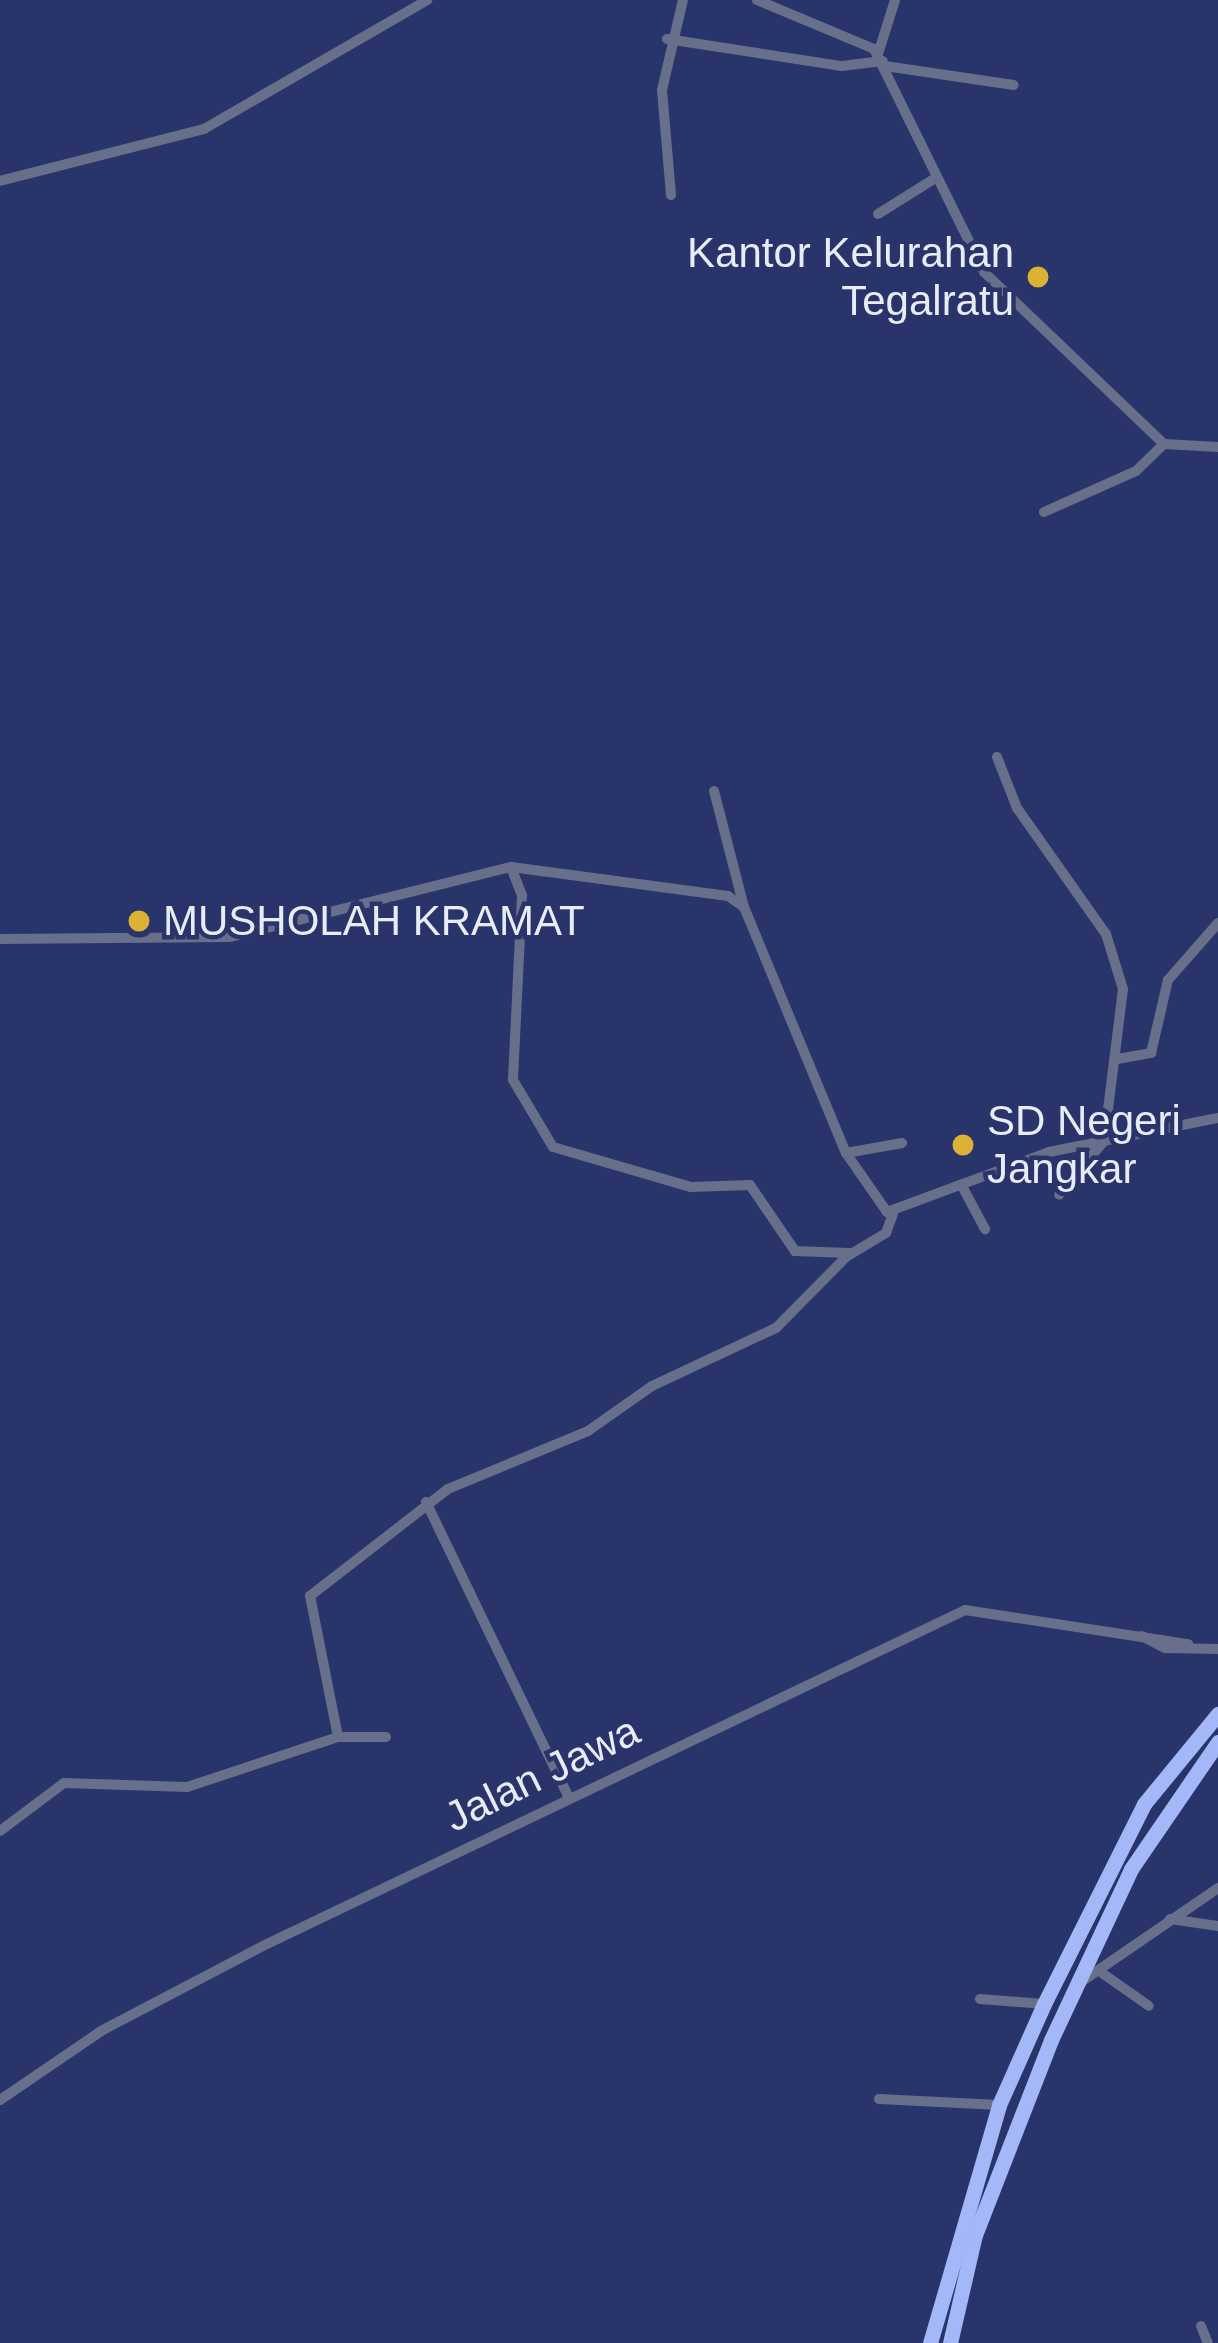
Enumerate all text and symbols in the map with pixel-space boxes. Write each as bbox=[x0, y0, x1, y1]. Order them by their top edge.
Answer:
place label: Kantor Kelurahan Tegalratu bbox=[687, 228, 1014, 326]
marker: Kantor Kelurahan Tegalratu bbox=[1025, 264, 1051, 290]
place label: MUSHOLAH KRAMAT bbox=[163, 896, 585, 946]
marker: MUSHOLAH KRAMAT bbox=[126, 908, 152, 934]
place label: SD Negeri Jangkar bbox=[987, 1096, 1181, 1194]
marker: SD Negeri Jangkar bbox=[950, 1132, 976, 1158]
street label: Jalan Jawa bbox=[437, 1705, 647, 1843]

